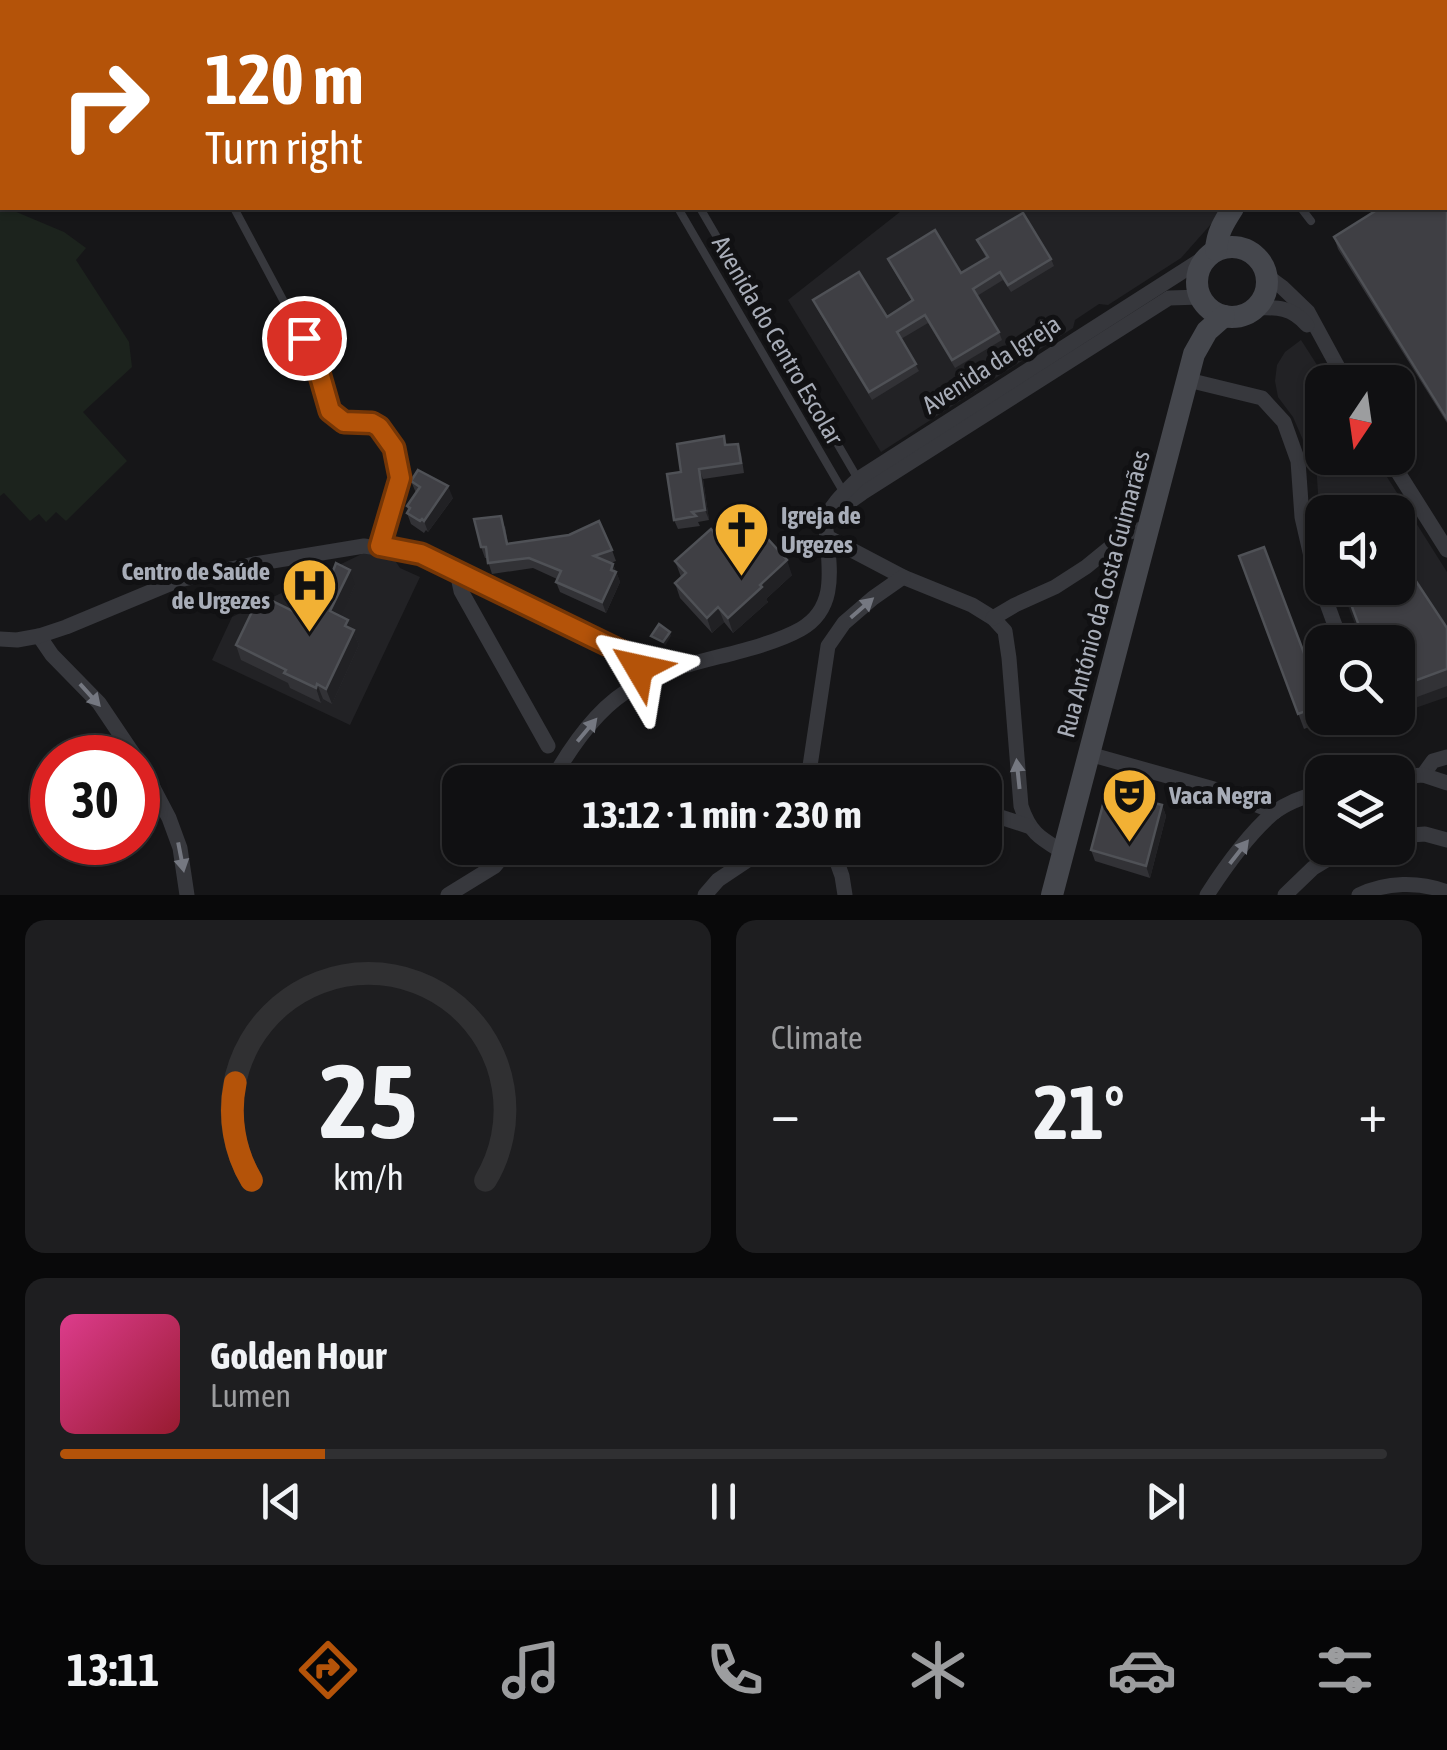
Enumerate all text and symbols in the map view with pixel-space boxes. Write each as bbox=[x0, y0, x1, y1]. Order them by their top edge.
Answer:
text: 120 m bbox=[205, 39, 364, 119]
icon: right bbox=[40, 40, 170, 170]
text: Turn right bbox=[205, 122, 363, 174]
street label: Avenida do Centro Escolar bbox=[707, 231, 849, 450]
pin bbox=[262, 296, 347, 381]
street label: Avenida da Igreja bbox=[917, 309, 1065, 419]
icon: arrive bbox=[277, 311, 332, 366]
north arrow bbox=[1305, 365, 1415, 475]
map controls bbox=[1305, 365, 1415, 865]
street label: Rua António da Costa Guimarães bbox=[1051, 447, 1155, 741]
button: sound bbox=[1305, 495, 1415, 605]
church icon: Igreja de Urgezes bbox=[712, 499, 772, 578]
place label: Igreja de Urgezes bbox=[781, 501, 861, 558]
hospital icon: Centro de Saúde de Urgezes bbox=[279, 555, 339, 634]
place label: Centro de Saúde de Urgezes bbox=[121, 557, 270, 614]
one-way arrow bbox=[849, 597, 874, 619]
position arrow bbox=[587, 616, 691, 720]
button: search bbox=[1305, 625, 1415, 735]
one-way arrow bbox=[78, 683, 101, 707]
one-way arrow bbox=[576, 718, 597, 743]
speed limit sign: 30 bbox=[30, 735, 160, 865]
button: layers bbox=[1305, 755, 1415, 865]
one-way arrow bbox=[1010, 758, 1026, 789]
theatre icon: Vaca Negra bbox=[1100, 765, 1160, 844]
place label: Vaca Negra bbox=[1168, 781, 1272, 809]
text: 13:12 · 1 min · 230 m bbox=[582, 793, 862, 836]
one-way arrow bbox=[1228, 839, 1249, 864]
one-way arrow bbox=[174, 842, 189, 874]
text: Climate bbox=[771, 1019, 863, 1056]
text: 25 bbox=[319, 1041, 417, 1160]
text: 21° bbox=[1033, 1069, 1125, 1155]
text: − bbox=[771, 1081, 800, 1144]
text: + bbox=[1358, 1081, 1387, 1144]
text: km/h bbox=[333, 1157, 403, 1198]
text: Golden Hour bbox=[210, 1334, 386, 1377]
text: Lumen bbox=[210, 1377, 291, 1414]
icon: previous bbox=[254, 1474, 309, 1529]
icon: pause bbox=[696, 1474, 751, 1529]
icon: next bbox=[1138, 1474, 1193, 1529]
icon: directions bbox=[293, 1635, 363, 1705]
icon: music bbox=[496, 1635, 566, 1705]
icon: phone bbox=[700, 1635, 770, 1705]
icon: climate bbox=[903, 1635, 973, 1705]
icon: car bbox=[1107, 1635, 1177, 1705]
icon: filters bbox=[1310, 1635, 1380, 1705]
text: 13:11 bbox=[67, 1644, 159, 1696]

